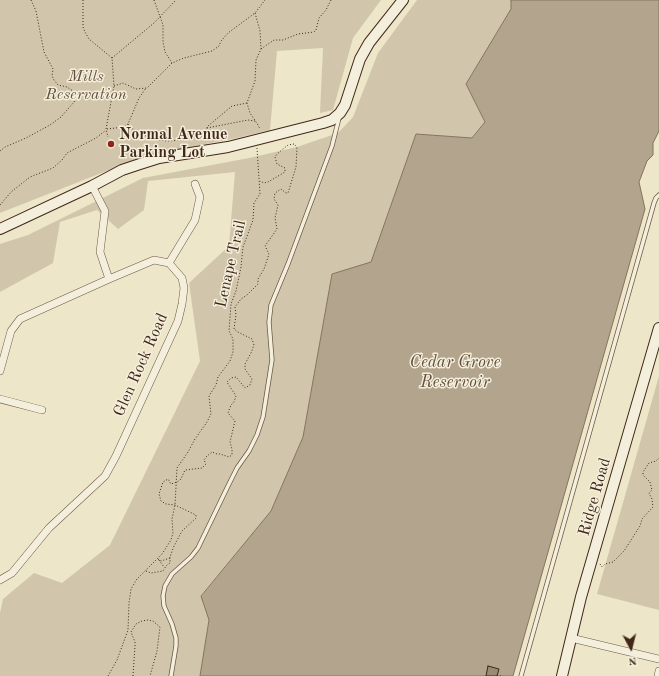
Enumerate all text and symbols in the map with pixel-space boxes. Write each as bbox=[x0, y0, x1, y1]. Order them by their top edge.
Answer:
park label: Mills Reservation bbox=[45, 67, 127, 105]
place label: Normal Avenue Parking Lot bbox=[119, 125, 228, 163]
marker: Normal Avenue Parking Lot bbox=[106, 139, 116, 149]
street label: Lenape Trail bbox=[212, 218, 250, 310]
street label: Glen Rock Road bbox=[110, 310, 172, 420]
water label: Cedar Grove Reservoir bbox=[409, 353, 501, 393]
street label: Ridge Road bbox=[575, 456, 615, 538]
north arrow bbox=[611, 628, 651, 668]
text: N bbox=[628, 654, 637, 666]

